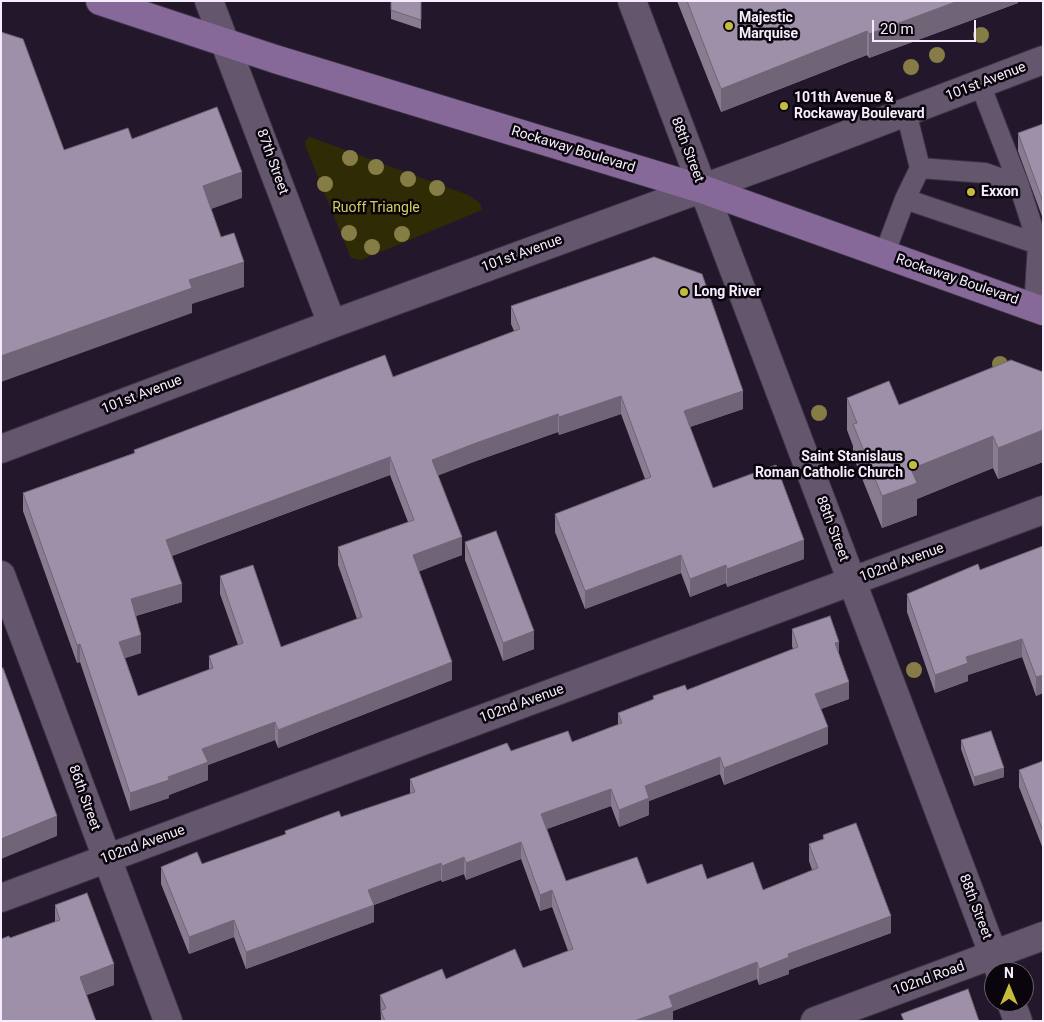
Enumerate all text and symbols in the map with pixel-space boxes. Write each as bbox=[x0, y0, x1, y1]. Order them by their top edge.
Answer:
place label: Majestic Marquise bbox=[739, 10, 798, 42]
scale bar bbox=[874, 10, 978, 42]
marker: Majestic Marquise bbox=[723, 20, 735, 32]
text: 20 m bbox=[880, 20, 914, 38]
street label: 101st Avenue bbox=[943, 59, 1029, 105]
place label: 101th Avenue & Rockaway Boulevard bbox=[794, 90, 925, 122]
marker: 101th Avenue & Rockaway Boulevard bbox=[778, 100, 790, 112]
street label: 88th Street bbox=[667, 115, 707, 185]
street label: Rockaway Boulevard bbox=[509, 123, 637, 177]
street label: 87th Street bbox=[252, 127, 292, 197]
place label: Exxon bbox=[981, 184, 1019, 200]
marker: Exxon bbox=[965, 186, 977, 198]
park label: Ruoff Triangle bbox=[332, 200, 420, 216]
street label: 101st Avenue bbox=[479, 232, 565, 276]
street label: Rockaway Boulevard bbox=[893, 251, 1021, 309]
place label: Long River bbox=[694, 284, 761, 300]
marker: Long River bbox=[678, 286, 690, 298]
street label: 101st Avenue bbox=[99, 372, 185, 418]
place label: Saint Stanislaus Roman Catholic Church bbox=[755, 449, 903, 482]
marker: Saint Stanislaus Roman Catholic Church bbox=[907, 459, 919, 471]
street label: 88th Street bbox=[812, 494, 852, 564]
street label: 102nd Avenue bbox=[858, 540, 946, 586]
street label: 102nd Avenue bbox=[478, 681, 566, 727]
street label: 86th Street bbox=[64, 763, 104, 833]
street label: 102nd Avenue bbox=[99, 822, 187, 868]
street label: 88th Street bbox=[955, 872, 995, 942]
street label: 102nd Road bbox=[891, 958, 967, 1000]
north arrow bbox=[984, 962, 1034, 1012]
text: N bbox=[1004, 965, 1014, 981]

